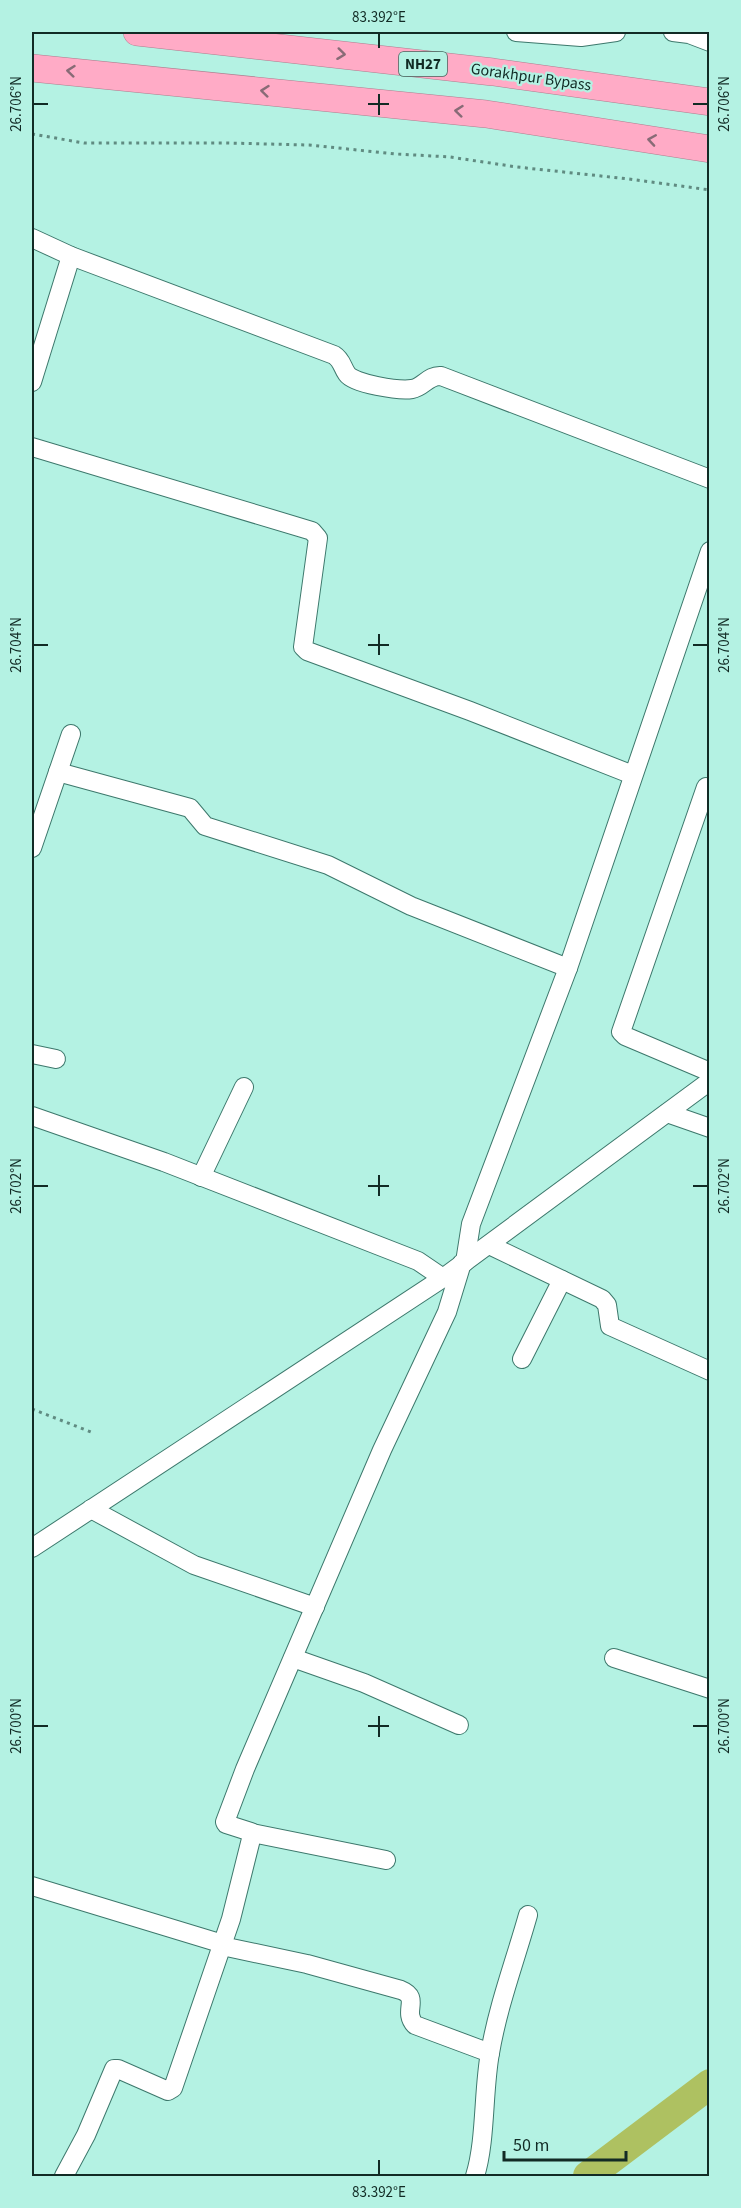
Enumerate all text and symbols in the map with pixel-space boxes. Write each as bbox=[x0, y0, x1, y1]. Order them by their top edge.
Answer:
text: 83.392°E bbox=[352, 7, 406, 28]
one-way arrow bbox=[336, 47, 345, 60]
road number: NH27 bbox=[399, 52, 447, 76]
street label: Gorakhpur Bypass bbox=[469, 58, 593, 96]
one-way arrow bbox=[66, 66, 75, 78]
text: 26.706°N bbox=[6, 76, 27, 132]
text: 26.706°N bbox=[714, 76, 735, 132]
one-way arrow bbox=[260, 85, 269, 98]
one-way arrow bbox=[454, 105, 463, 118]
one-way arrow bbox=[647, 134, 657, 147]
text: 26.704°N bbox=[6, 617, 27, 673]
text: 26.704°N bbox=[714, 617, 735, 673]
text: 26.702°N bbox=[6, 1158, 27, 1214]
text: 26.702°N bbox=[714, 1158, 735, 1214]
text: 26.700°N bbox=[6, 1698, 27, 1754]
text: 26.700°N bbox=[714, 1698, 735, 1754]
scale bar bbox=[504, 2124, 626, 2162]
text: 50 m bbox=[513, 2133, 549, 2158]
text: 83.392°E bbox=[352, 2182, 406, 2203]

